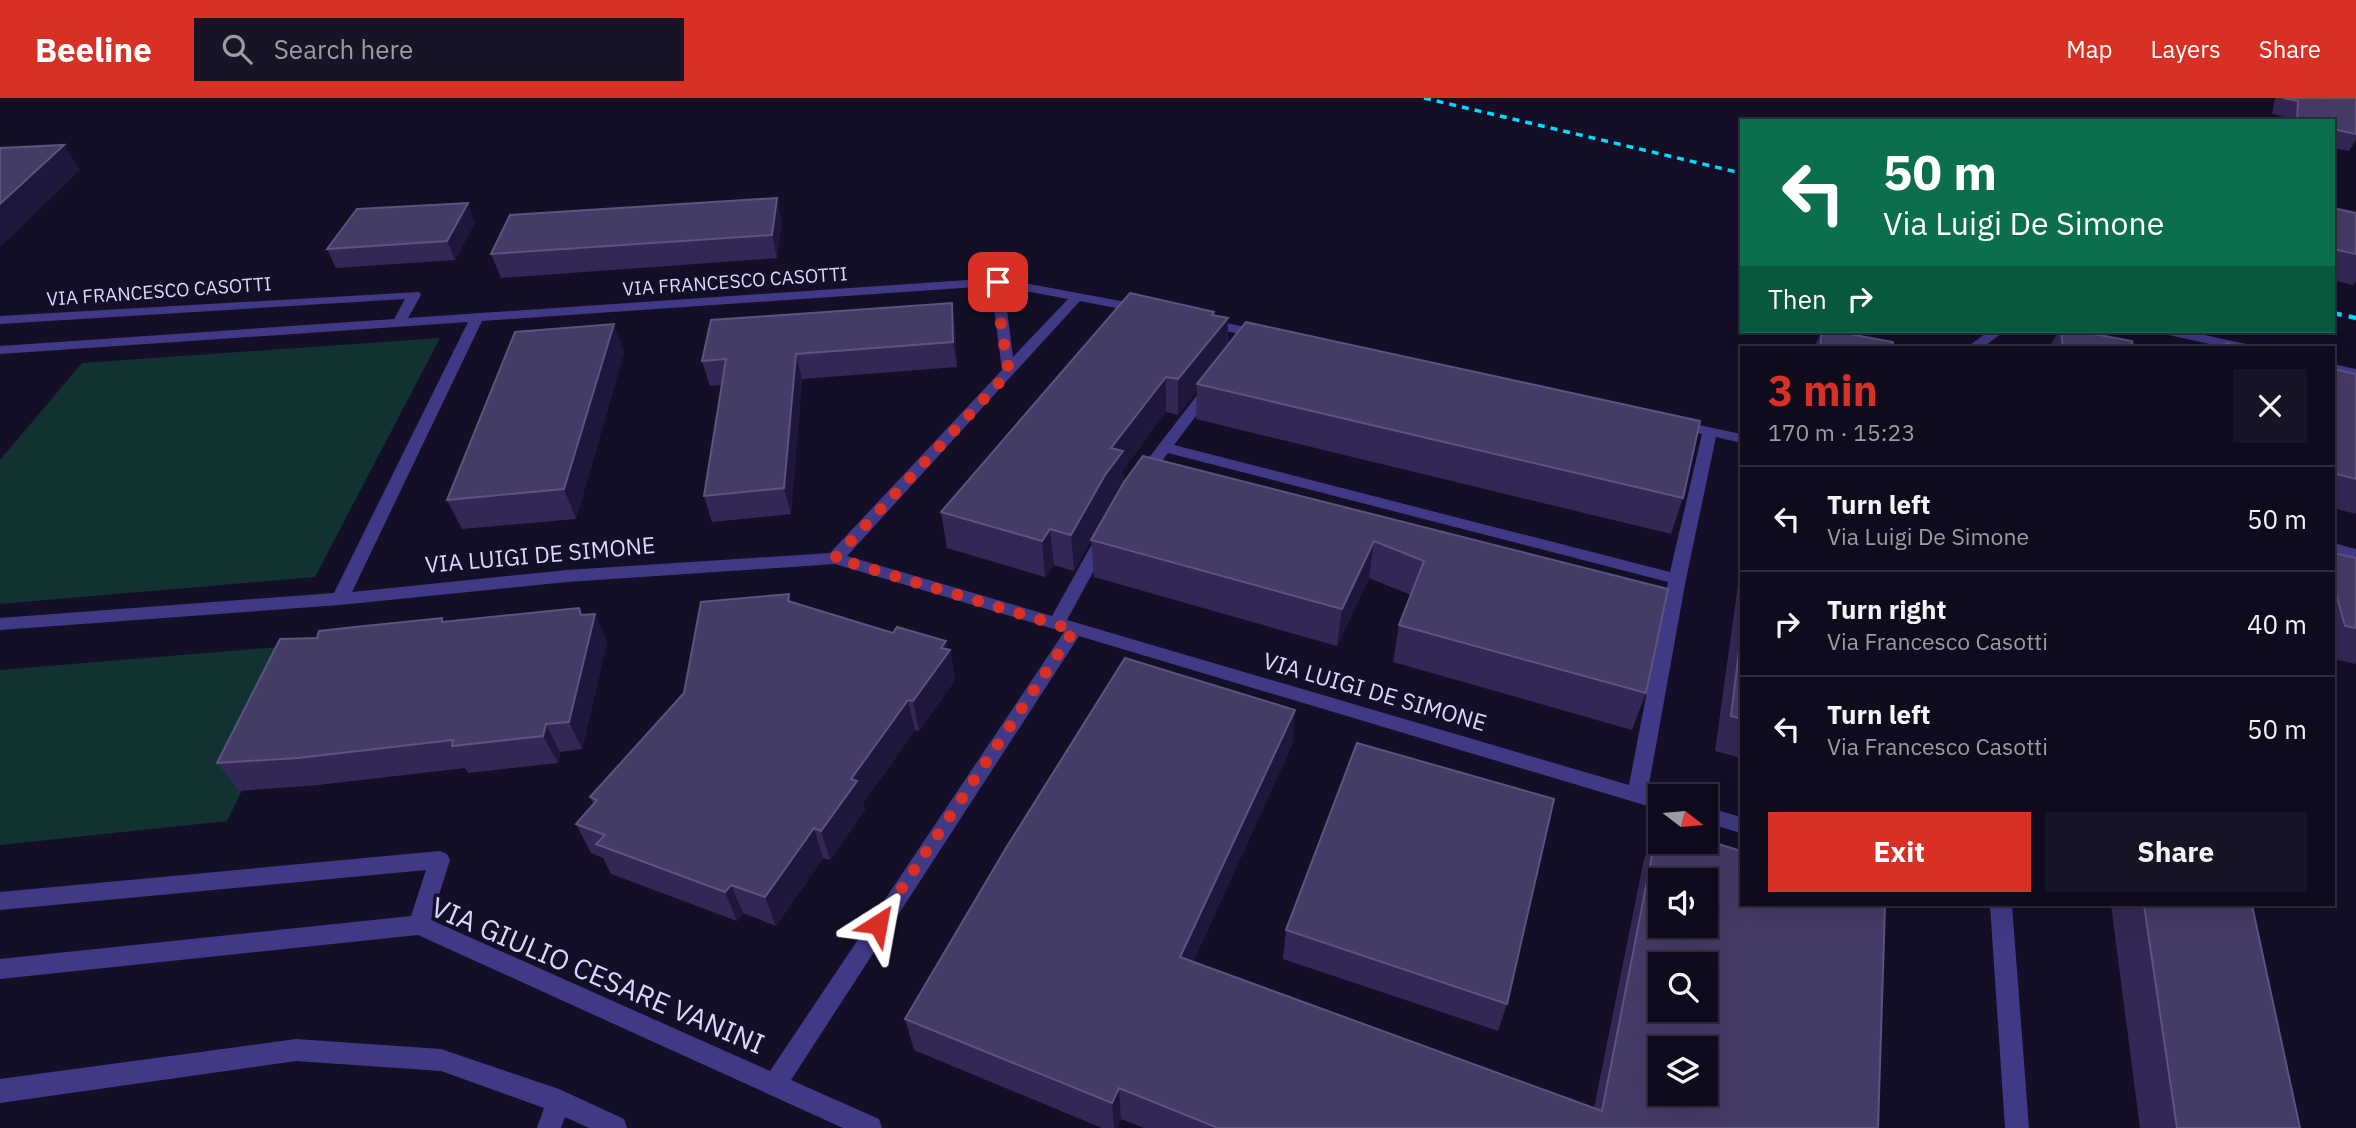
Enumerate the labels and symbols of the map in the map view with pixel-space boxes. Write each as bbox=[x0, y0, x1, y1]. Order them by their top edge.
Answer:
pin bbox=[968, 252, 1028, 312]
street label: VIA FRANCESCO CASOTTI bbox=[622, 261, 848, 301]
street label: VIA FRANCESCO CASOTTI bbox=[46, 271, 272, 311]
street label: VIA LUIGI DE SIMONE bbox=[424, 529, 656, 579]
street label: VIA LUIGI DE SIMONE bbox=[1260, 645, 1490, 737]
north arrow bbox=[1648, 784, 1718, 854]
position arrow bbox=[841, 887, 915, 961]
street label: VIA GIULIO CESARE VANINI bbox=[426, 888, 770, 1062]

